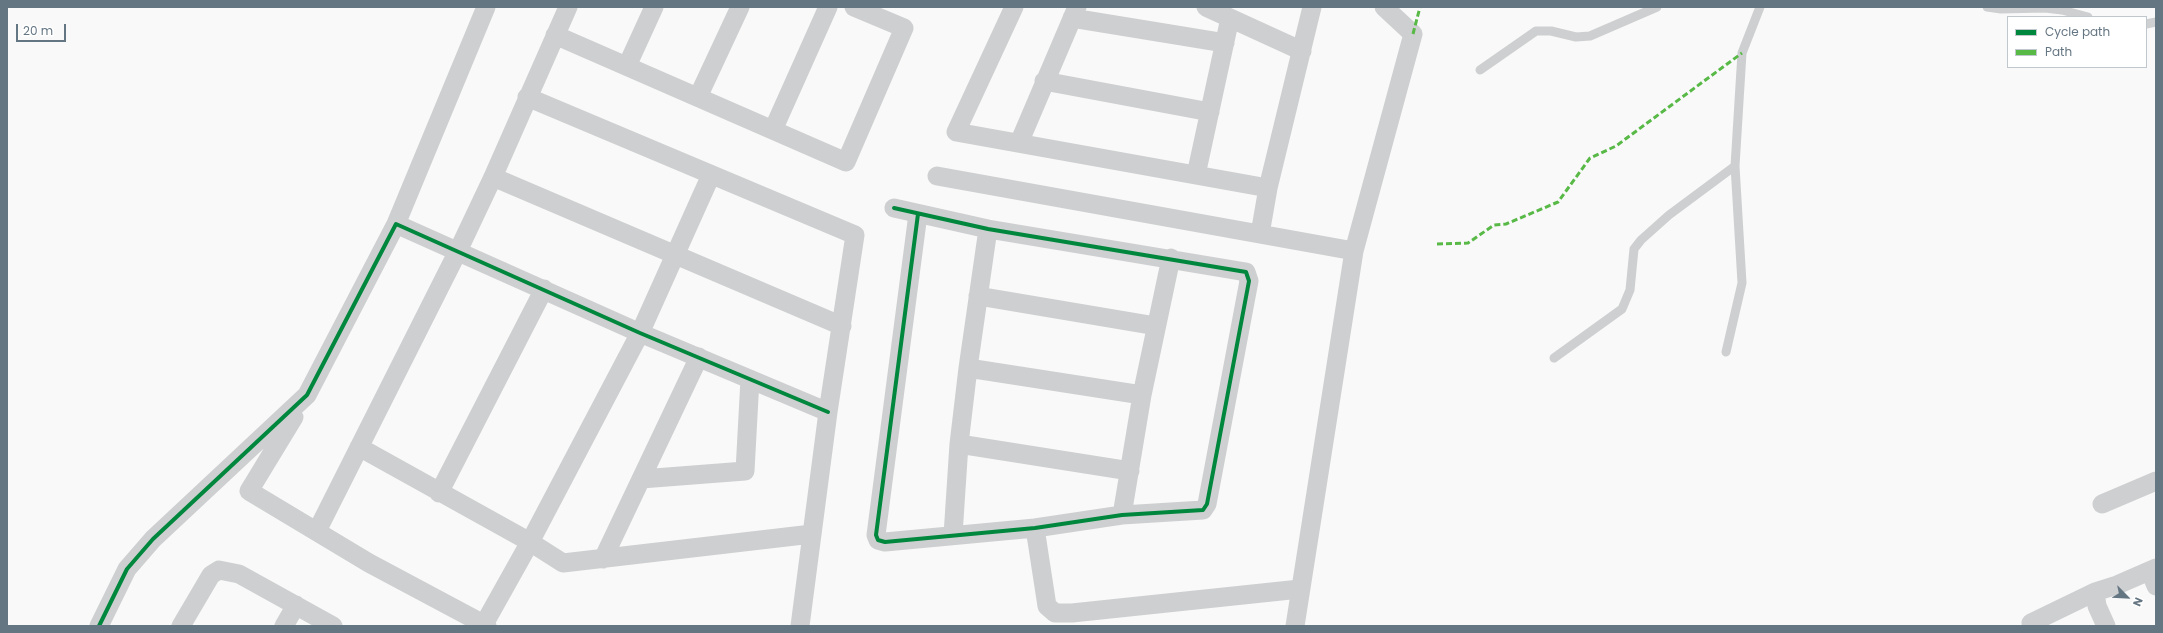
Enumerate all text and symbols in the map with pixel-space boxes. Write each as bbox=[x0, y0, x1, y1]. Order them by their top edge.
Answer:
scale bar bbox=[18, 16, 68, 42]
legend bbox=[2007, 16, 2147, 68]
text: 20 m bbox=[23, 22, 53, 39]
text: Cycle path bbox=[2045, 23, 2110, 40]
text: Path bbox=[2045, 43, 2072, 60]
north arrow bbox=[2107, 577, 2147, 617]
text: N bbox=[2129, 595, 2147, 609]

